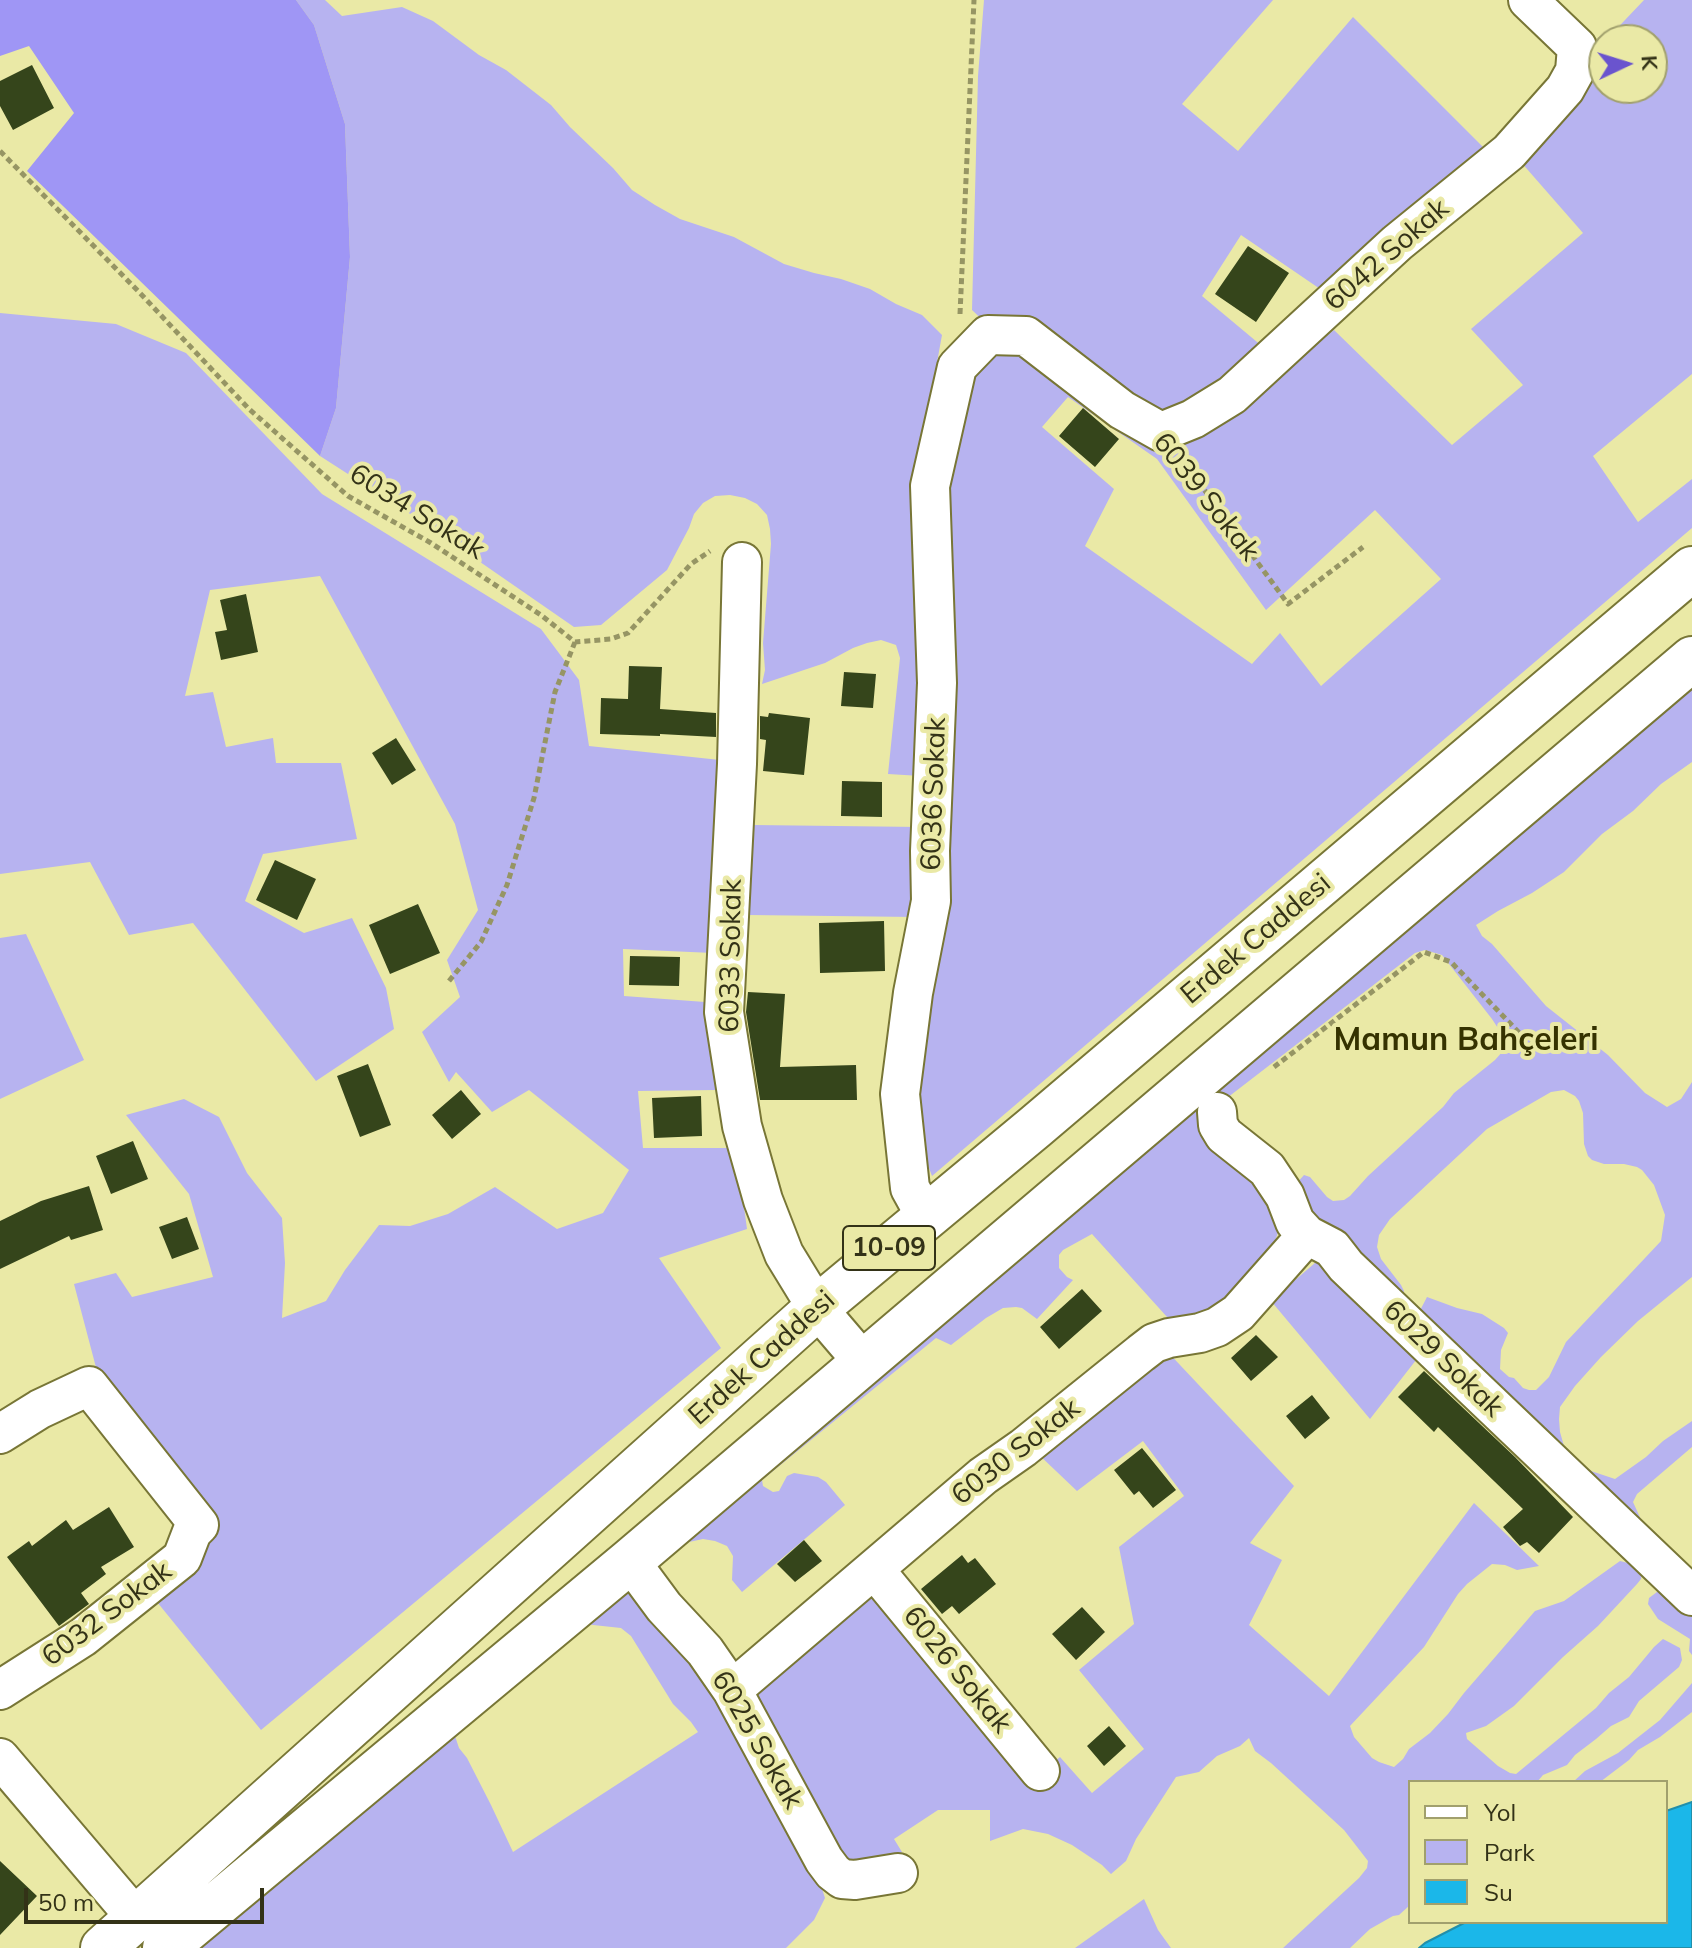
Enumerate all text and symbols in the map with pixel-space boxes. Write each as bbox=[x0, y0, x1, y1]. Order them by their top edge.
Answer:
north arrow bbox=[1588, 24, 1668, 104]
text: K bbox=[1635, 54, 1664, 71]
street label: 6042 Sokak bbox=[1318, 192, 1456, 318]
street label: 6039 Sokak bbox=[1146, 426, 1266, 568]
street label: 6034 Sokak bbox=[343, 457, 491, 567]
street label: 6036 Sokak bbox=[915, 717, 953, 871]
street label: Erdek Caddesi bbox=[1174, 867, 1338, 1011]
street label: 6033 Sokak bbox=[713, 879, 749, 1033]
district label: Mamun Bahçeleri bbox=[1334, 1021, 1598, 1059]
road number: 10-09 bbox=[843, 1226, 935, 1270]
street label: Erdek Caddesi bbox=[682, 1284, 842, 1432]
street label: 6029 Sokak bbox=[1376, 1294, 1510, 1424]
street label: 6030 Sokak bbox=[945, 1392, 1087, 1512]
street label: 6032 Sokak bbox=[36, 1554, 178, 1674]
street label: 6026 Sokak bbox=[896, 1600, 1018, 1740]
street label: 6025 Sokak bbox=[704, 1665, 810, 1815]
legend bbox=[1408, 1780, 1668, 1924]
text: Yol bbox=[1484, 1797, 1516, 1827]
text: Park bbox=[1484, 1837, 1535, 1867]
scale bar bbox=[28, 1872, 268, 1922]
text: Su bbox=[1484, 1877, 1513, 1907]
text: 50 m bbox=[38, 1887, 94, 1917]

